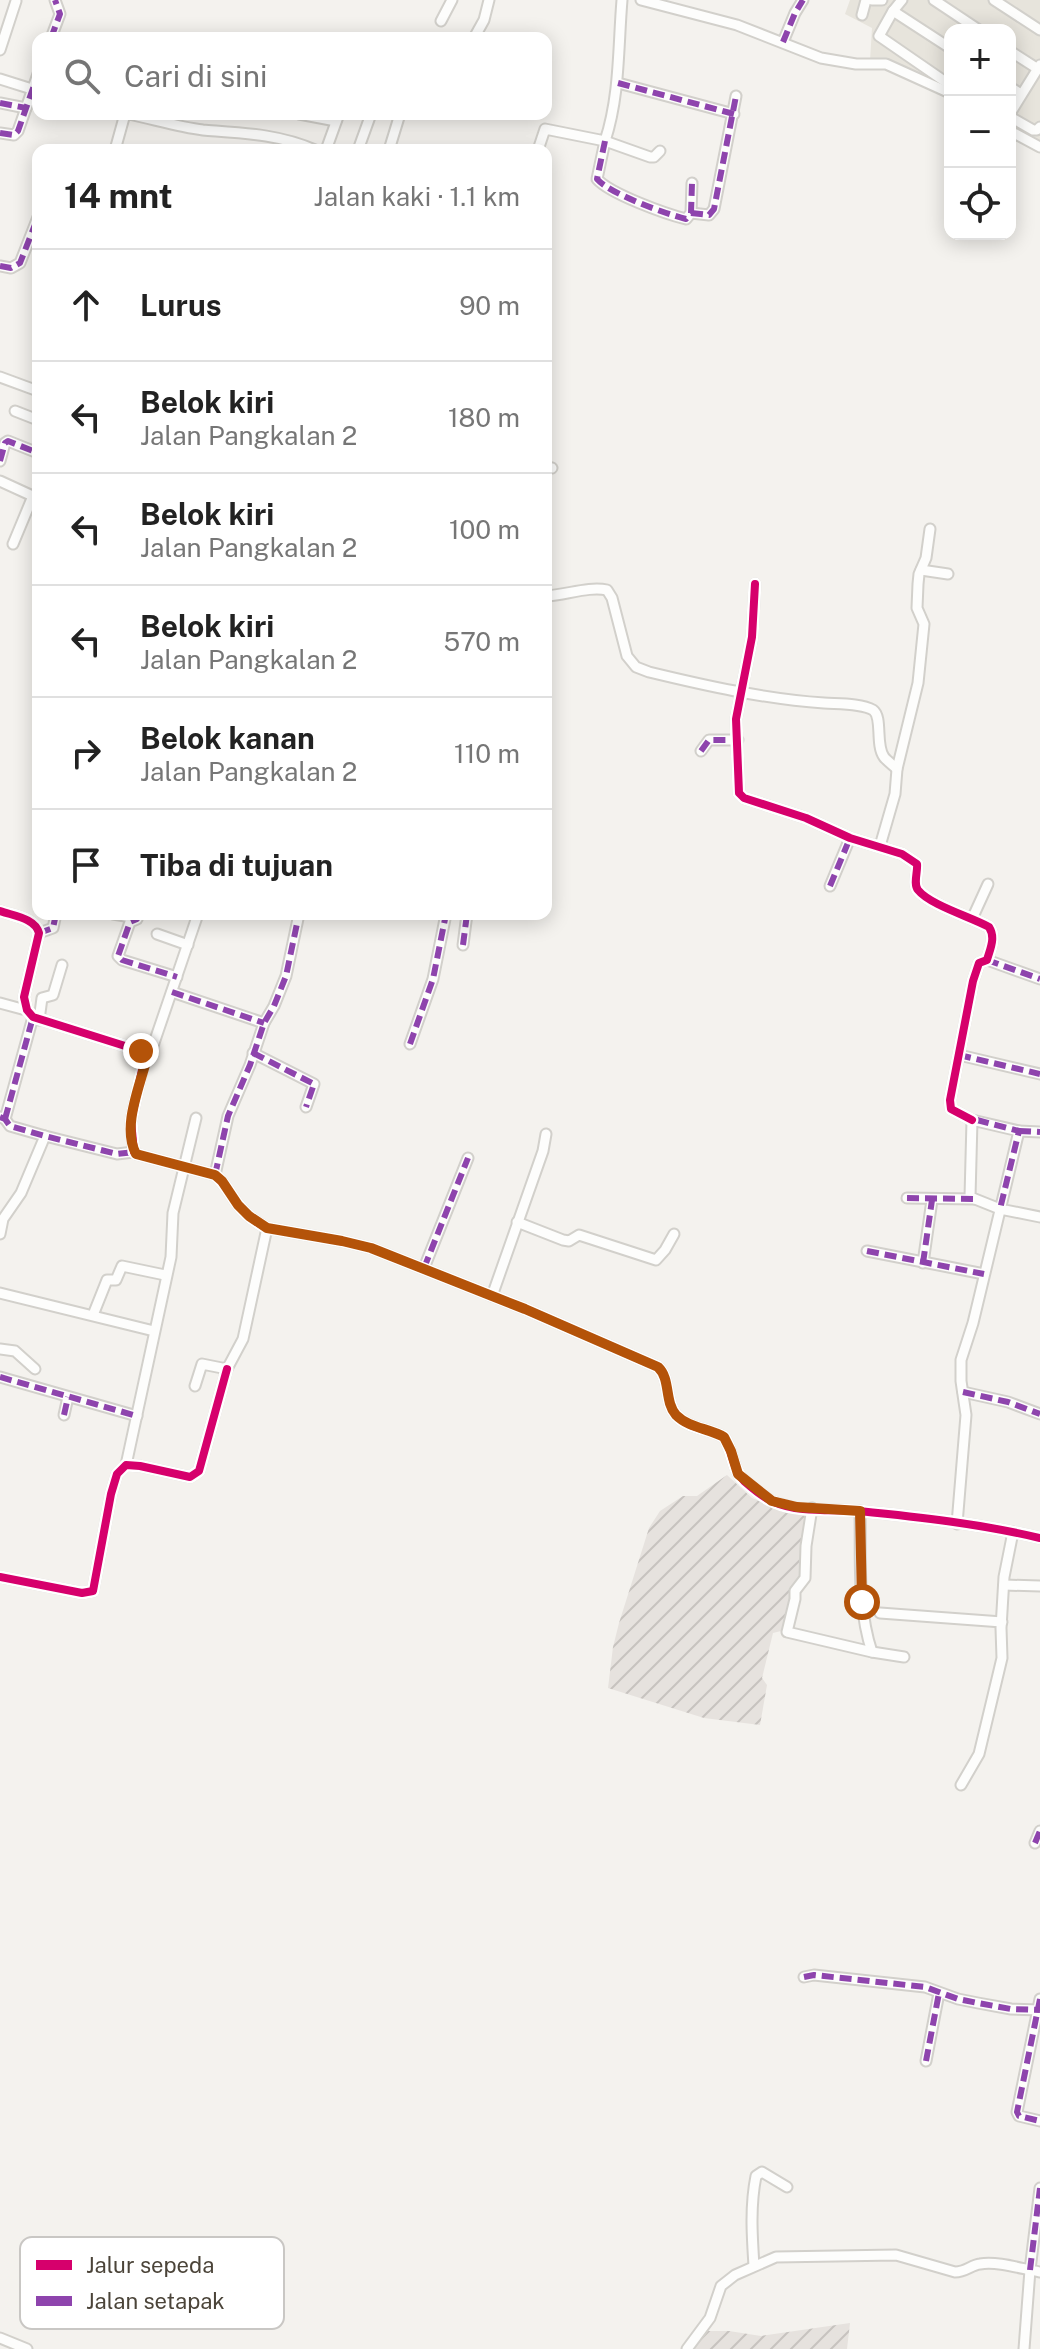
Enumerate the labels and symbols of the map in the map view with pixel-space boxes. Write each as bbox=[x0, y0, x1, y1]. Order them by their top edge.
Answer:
route end bbox=[123, 1033, 159, 1069]
route start bbox=[844, 1584, 880, 1620]
legend bbox=[20, 2237, 284, 2329]
text: Jalur sepeda bbox=[86, 2252, 214, 2278]
text: Jalan setapak bbox=[86, 2288, 225, 2314]

